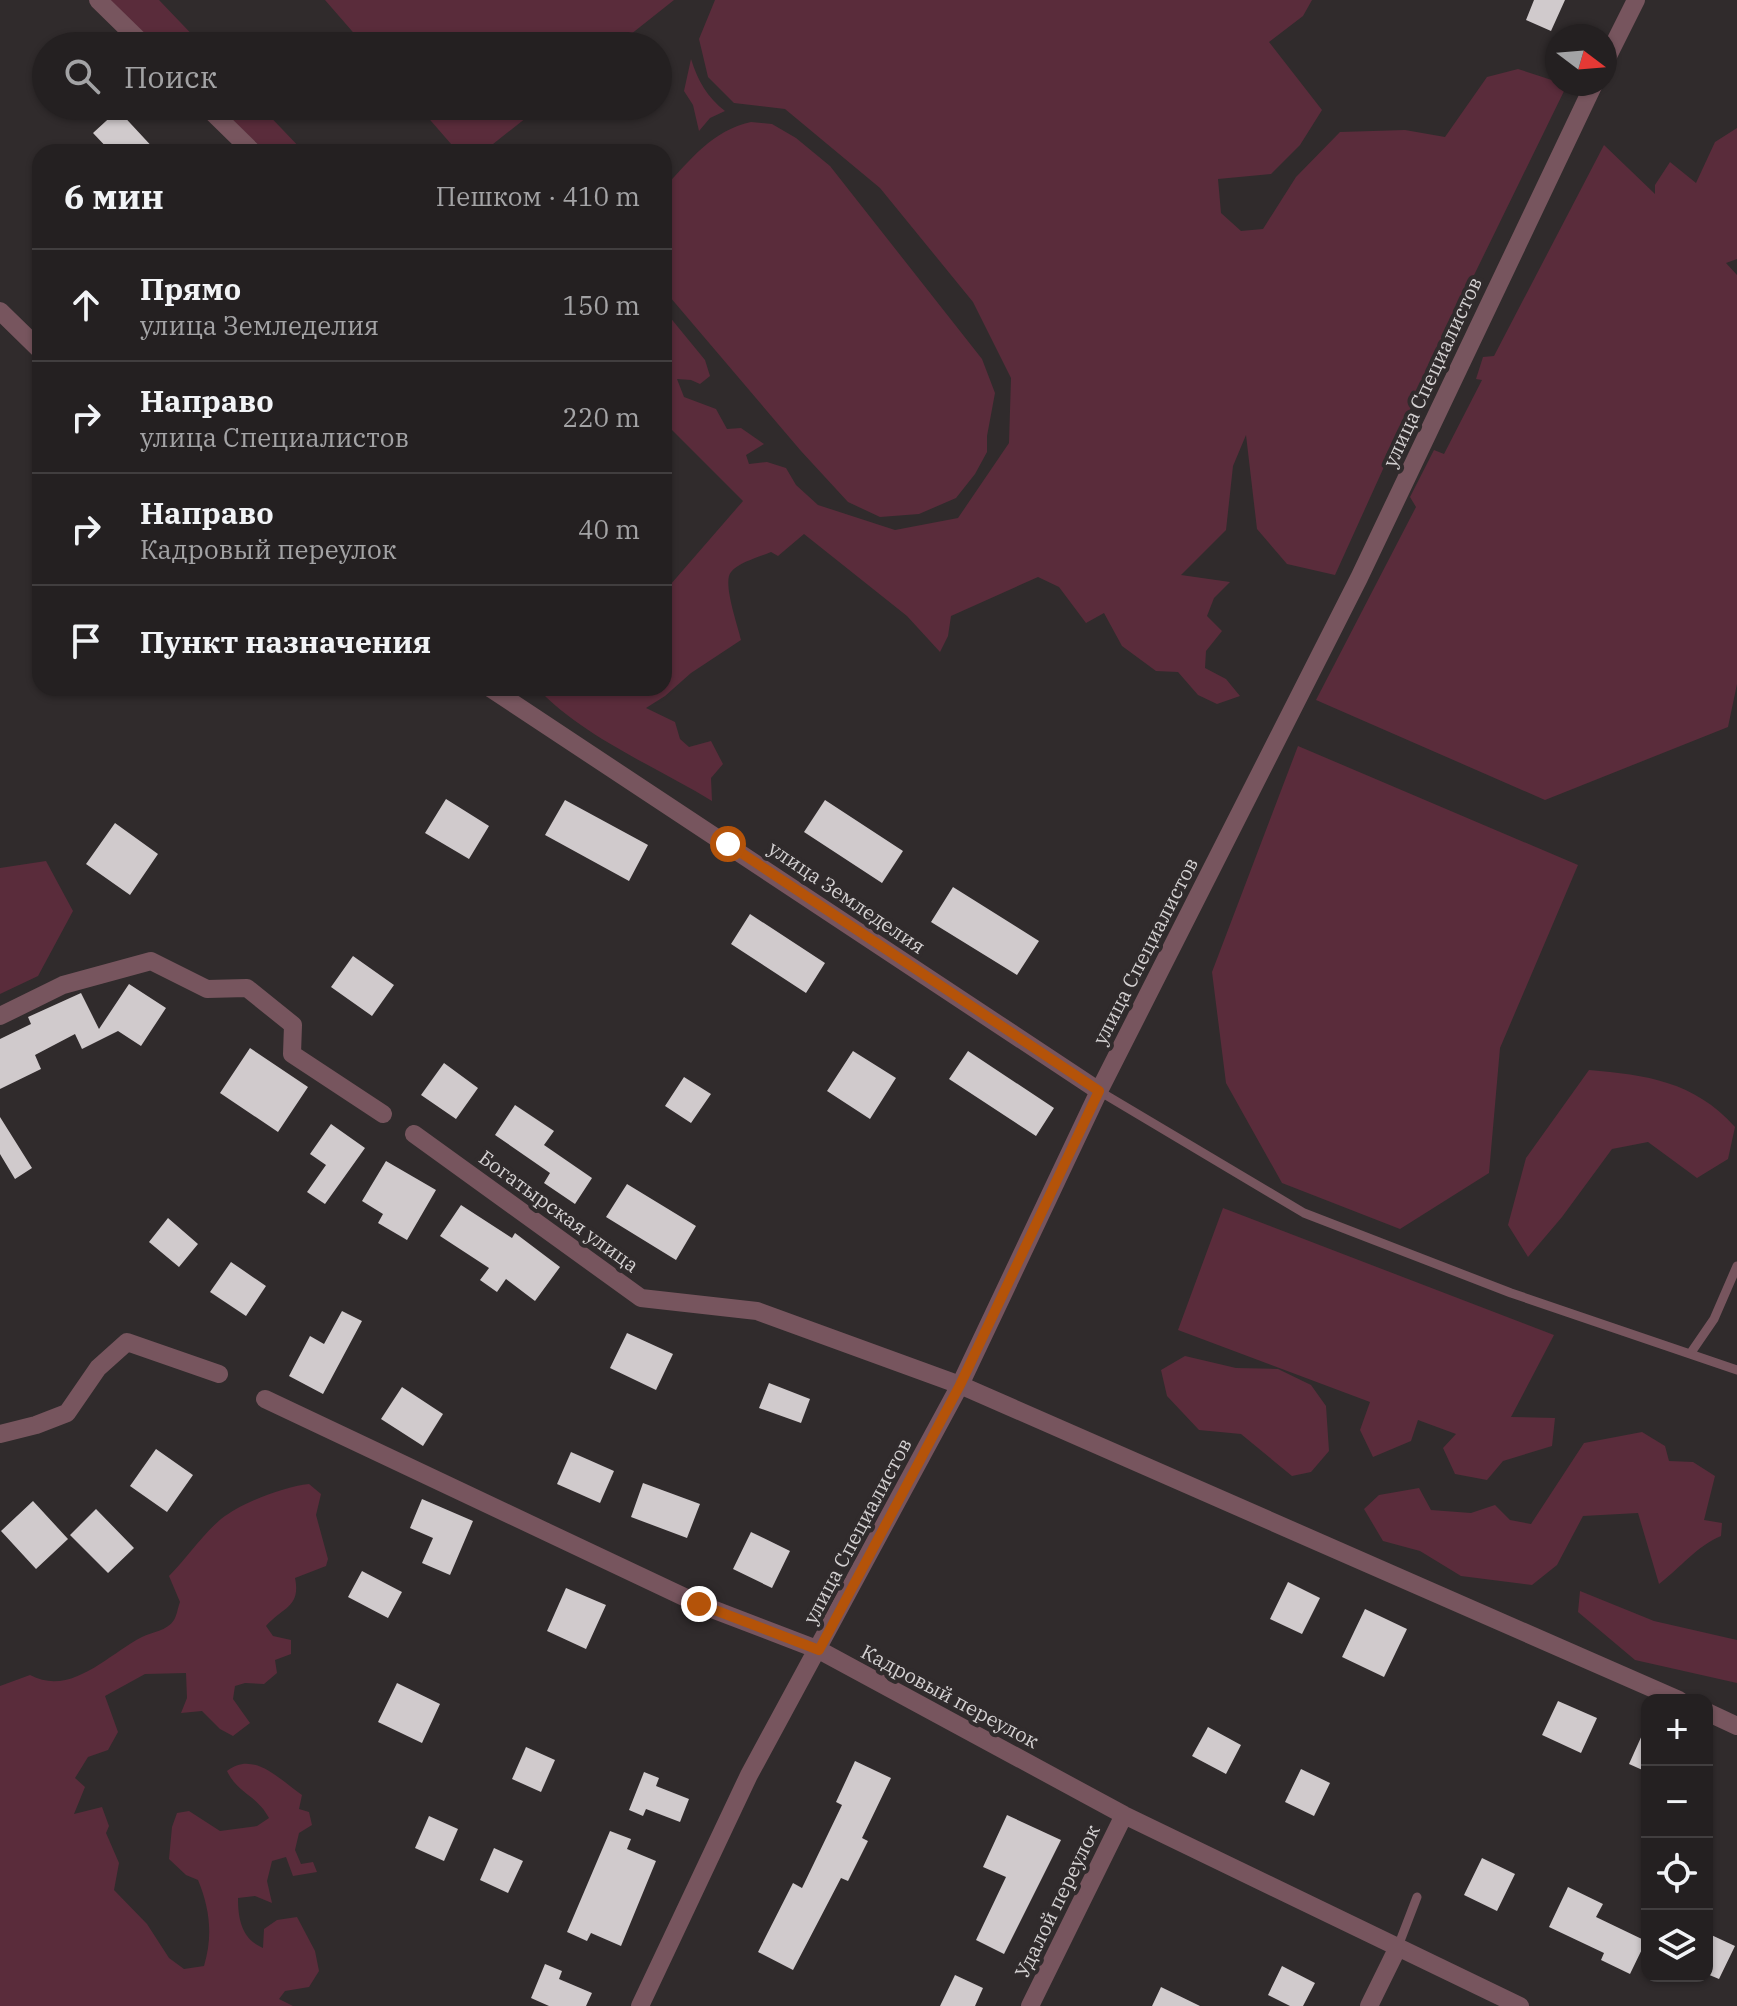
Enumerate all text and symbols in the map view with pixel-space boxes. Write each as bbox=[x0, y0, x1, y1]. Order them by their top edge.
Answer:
north arrow bbox=[1545, 24, 1617, 96]
search box bbox=[32, 32, 672, 120]
icon: search bbox=[60, 54, 104, 98]
text: Поиск bbox=[124, 57, 217, 96]
text: 6 мин bbox=[64, 174, 164, 218]
text: Пешком · 410 m bbox=[436, 179, 640, 213]
text: Прямо bbox=[140, 269, 241, 308]
street label: улица Специалистов bbox=[1376, 273, 1488, 471]
icon: ahead bbox=[64, 283, 108, 327]
text: 150 m bbox=[562, 288, 640, 322]
text: улица Земледелия bbox=[140, 308, 379, 342]
text: Направо bbox=[140, 381, 274, 420]
icon: right bbox=[64, 395, 108, 439]
text: 220 m bbox=[562, 400, 640, 434]
text: улица Специалистов bbox=[140, 420, 409, 454]
text: Направо bbox=[140, 493, 274, 532]
icon: right bbox=[64, 507, 108, 551]
text: 40 m bbox=[578, 512, 640, 546]
text: Кадровый переулок bbox=[140, 532, 397, 566]
icon: arrive bbox=[64, 619, 108, 663]
text: Пункт назначения bbox=[140, 622, 431, 661]
route start bbox=[710, 826, 746, 862]
street label: улица Земледелия bbox=[763, 834, 931, 960]
street label: улица Специалистов bbox=[1086, 853, 1204, 1049]
street label: Богатырская улица bbox=[474, 1144, 644, 1278]
street label: улица Специалистов bbox=[797, 1433, 917, 1629]
route end bbox=[681, 1586, 717, 1622]
street label: Кадровый переулок bbox=[856, 1638, 1044, 1754]
map controls bbox=[1641, 1694, 1713, 1982]
button: + bbox=[1641, 1694, 1713, 1766]
button: − bbox=[1641, 1766, 1713, 1838]
street label: Удалой переулок bbox=[1008, 1820, 1106, 1982]
button: locate bbox=[1641, 1838, 1713, 1910]
button: layers bbox=[1641, 1910, 1713, 1982]

